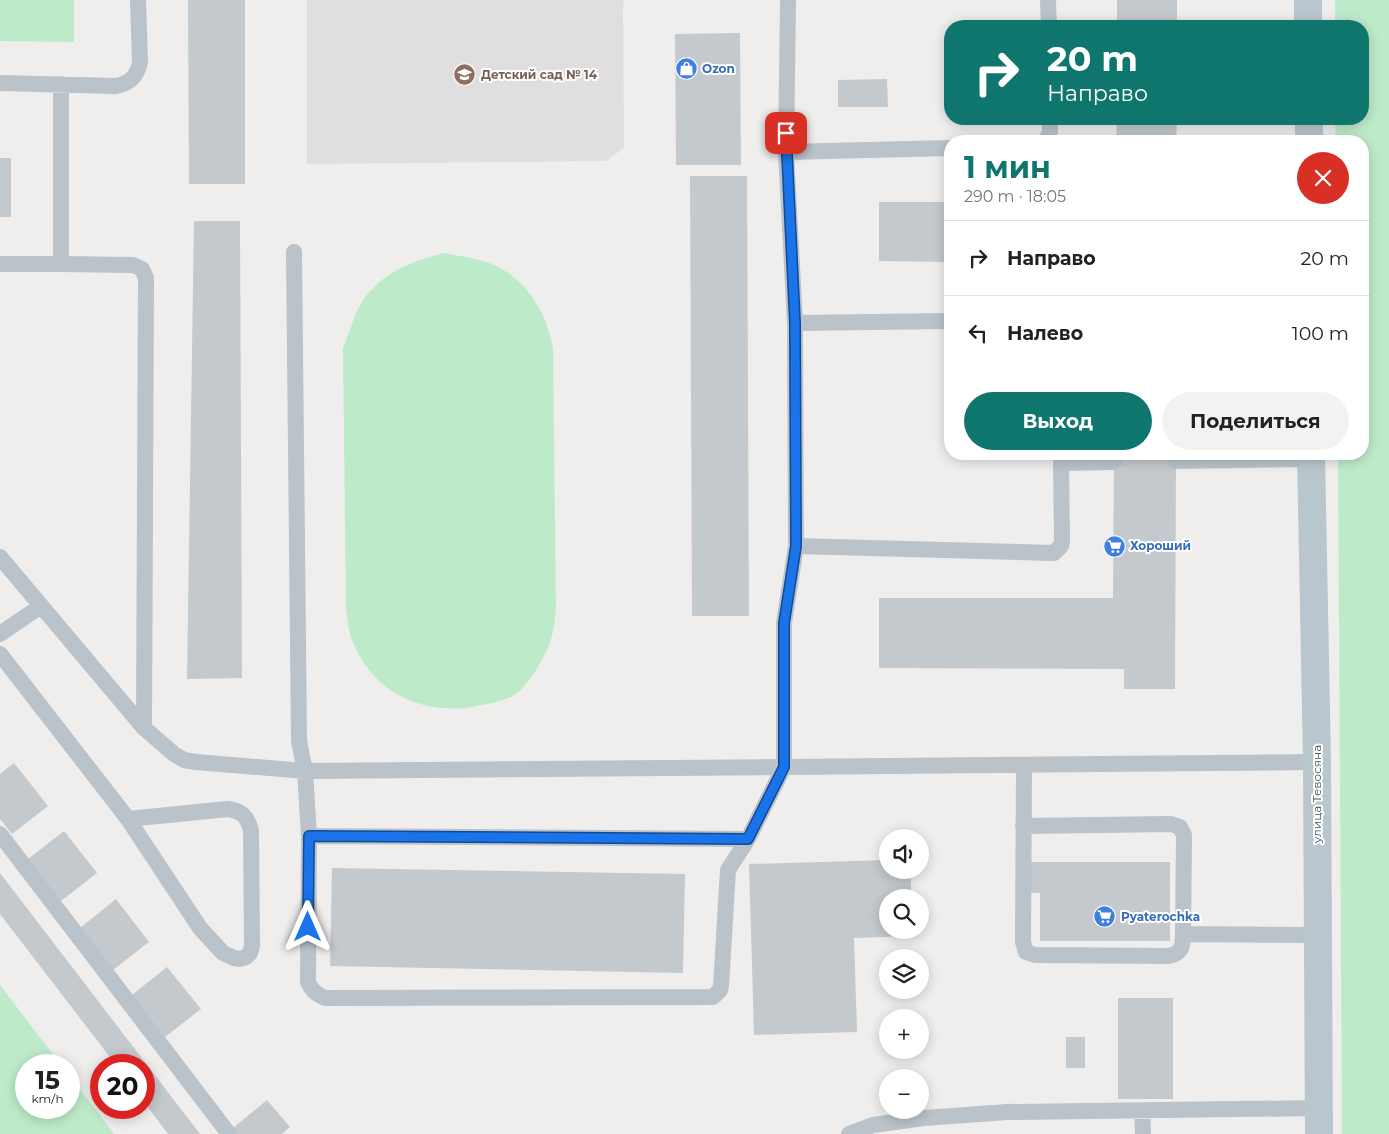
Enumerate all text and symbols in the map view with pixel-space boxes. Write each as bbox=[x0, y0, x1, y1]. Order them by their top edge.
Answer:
text: 20 m bbox=[1047, 37, 1138, 80]
icon: right bbox=[964, 40, 1029, 105]
shop icon: Ozon bbox=[674, 57, 698, 81]
place label: Ozon bbox=[702, 61, 735, 76]
school or university icon: Детский сад № 14 bbox=[453, 63, 477, 87]
place label: Детский сад № 14 bbox=[481, 67, 598, 82]
text: Направо bbox=[1047, 80, 1148, 107]
pin bbox=[765, 112, 807, 154]
icon: arrive bbox=[772, 119, 800, 147]
text: 1 мин bbox=[964, 149, 1051, 186]
button: close bbox=[1297, 152, 1349, 204]
text: 290 m · 18:05 bbox=[964, 187, 1066, 206]
icon: right bbox=[964, 244, 992, 272]
text: Направо bbox=[1007, 247, 1096, 270]
text: 20 m bbox=[1301, 247, 1349, 270]
icon: left bbox=[964, 319, 992, 347]
text: Налево bbox=[1007, 322, 1083, 345]
text: 100 m bbox=[1292, 322, 1349, 345]
button: Выход bbox=[964, 392, 1152, 450]
button: Поделиться bbox=[1162, 392, 1349, 450]
supermarket icon: Хороший bbox=[1102, 534, 1126, 558]
place label: Хороший bbox=[1130, 538, 1191, 553]
street label: улица Тевосяна bbox=[1309, 745, 1324, 844]
map controls bbox=[879, 829, 929, 1119]
button: sound bbox=[879, 829, 929, 879]
button: search bbox=[879, 889, 929, 939]
position arrow bbox=[281, 900, 333, 952]
supermarket icon: Pyaterochka bbox=[1093, 905, 1117, 929]
place label: Pyaterochka bbox=[1121, 909, 1200, 924]
button: layers bbox=[879, 949, 929, 999]
button: + bbox=[879, 1009, 929, 1059]
speed limit sign: 20 bbox=[90, 1054, 155, 1119]
text: 15 bbox=[35, 1065, 60, 1095]
button: − bbox=[879, 1069, 929, 1119]
text: km/h bbox=[31, 1091, 64, 1106]

